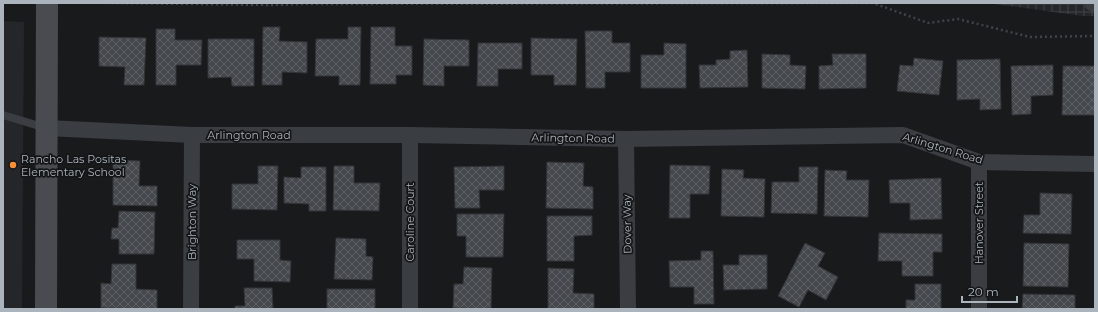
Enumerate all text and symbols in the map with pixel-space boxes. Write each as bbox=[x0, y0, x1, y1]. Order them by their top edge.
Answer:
street label: Arlington Road bbox=[207, 128, 291, 142]
street label: Arlington Road bbox=[901, 129, 985, 167]
street label: Arlington Road bbox=[531, 130, 615, 146]
place label: Rancho Las Positas Elementary School bbox=[21, 152, 127, 179]
marker: Rancho Las Positas Elementary School bbox=[8, 160, 18, 170]
street label: Hanover Street bbox=[972, 181, 986, 264]
street label: Caroline Court bbox=[403, 182, 417, 262]
street label: Brighton Way bbox=[185, 184, 199, 260]
street label: Dover Way bbox=[619, 194, 635, 254]
scale bar bbox=[962, 278, 1017, 304]
text: 20 m bbox=[968, 284, 999, 299]

